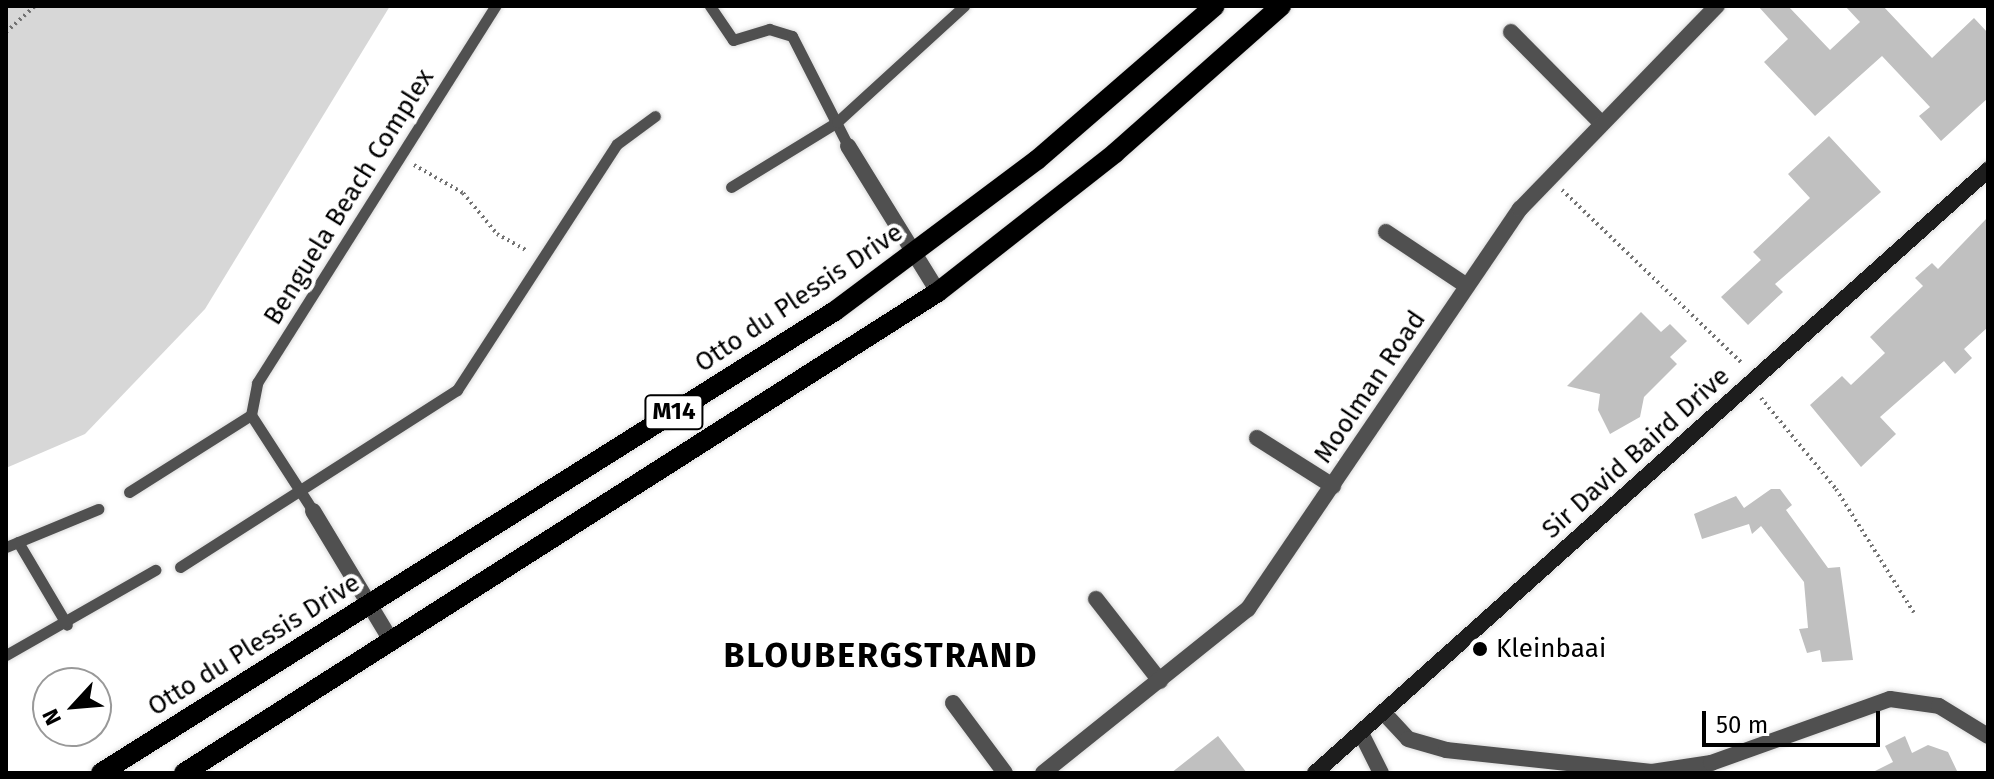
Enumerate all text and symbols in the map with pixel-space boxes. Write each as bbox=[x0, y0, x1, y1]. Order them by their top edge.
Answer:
street label: Benguela Beach Complex bbox=[257, 63, 441, 331]
street label: Otto du Plessis Drive bbox=[689, 217, 909, 379]
street label: Moolman Road bbox=[1308, 305, 1432, 469]
street label: Sir David Baird Drive bbox=[1536, 361, 1736, 545]
road number: M14 bbox=[644, 392, 704, 432]
street label: Otto du Plessis Drive bbox=[142, 567, 366, 723]
place label: Kleinbaai bbox=[1496, 633, 1606, 665]
district label: BLOUBERGSTRAND bbox=[724, 636, 1038, 676]
marker: Kleinbaai bbox=[1471, 640, 1489, 658]
north arrow bbox=[32, 667, 112, 747]
scale bar bbox=[1706, 695, 1884, 745]
text: N bbox=[36, 704, 67, 729]
text: 50 m bbox=[1716, 711, 1768, 739]

